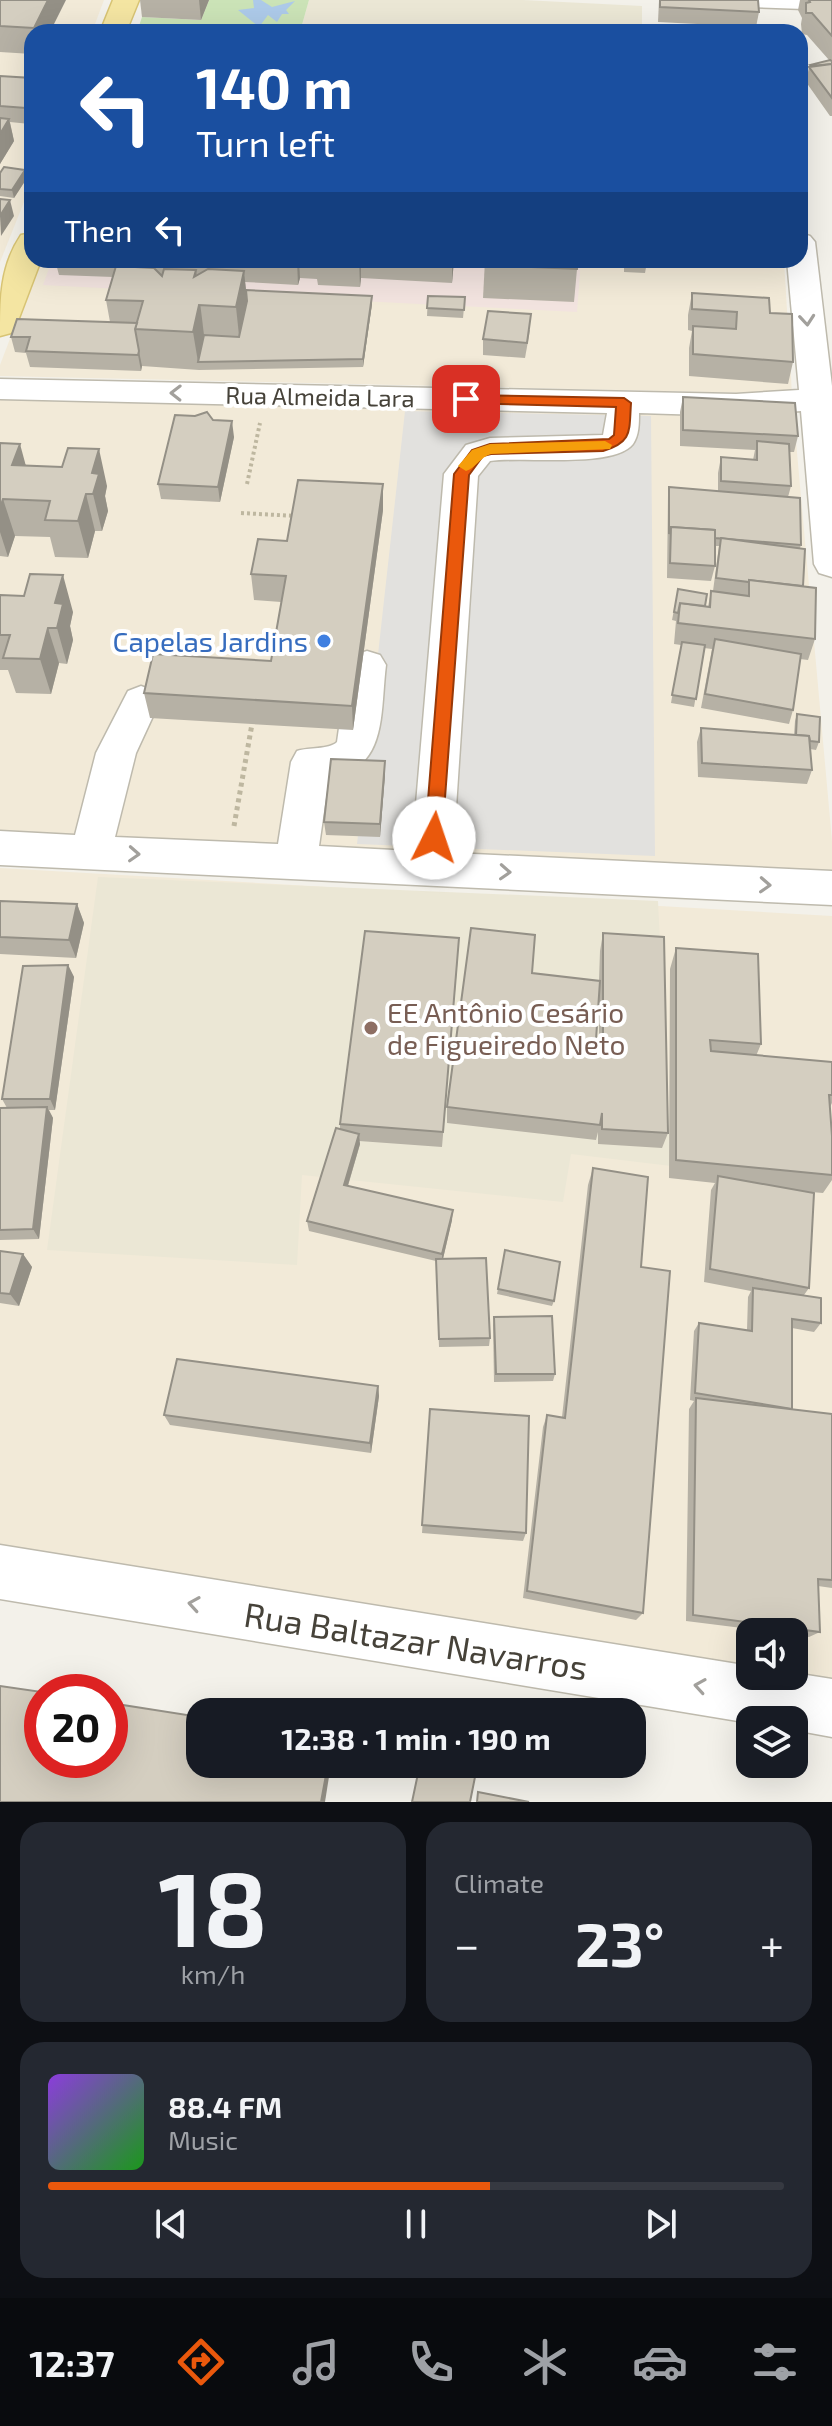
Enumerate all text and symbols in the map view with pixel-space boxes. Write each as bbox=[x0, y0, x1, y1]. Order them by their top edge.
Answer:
text: 140 m bbox=[196, 53, 353, 120]
icon: left bbox=[64, 56, 168, 160]
text: Turn left bbox=[196, 121, 335, 164]
icon: left bbox=[148, 208, 192, 252]
text: Then bbox=[64, 212, 132, 248]
one-way arrow bbox=[798, 314, 815, 327]
pin bbox=[432, 365, 500, 433]
icon: arrive bbox=[444, 377, 488, 421]
street label: Rua Almeida Lara bbox=[225, 380, 415, 412]
one-way arrow bbox=[169, 384, 182, 402]
place label: Capelas Jardins bbox=[112, 624, 308, 658]
marker: Capelas Jardins bbox=[315, 632, 333, 650]
position arrow bbox=[392, 796, 476, 880]
one-way arrow bbox=[128, 846, 141, 863]
one-way arrow bbox=[499, 864, 512, 881]
one-way arrow bbox=[759, 876, 772, 893]
place label: EE Antônio Cesário de Figueiredo Neto bbox=[387, 995, 625, 1061]
marker: EE Antônio Cesário de Figueiredo Neto bbox=[362, 1019, 380, 1037]
street label: Rua Baltazar Navarros bbox=[241, 1593, 591, 1687]
one-way arrow bbox=[188, 1596, 201, 1613]
map controls bbox=[736, 1618, 808, 1778]
button: sound bbox=[736, 1618, 808, 1690]
speed limit sign: 20 bbox=[24, 1674, 128, 1778]
one-way arrow bbox=[693, 1679, 707, 1696]
button: layers bbox=[736, 1706, 808, 1778]
text: 12:38 · 1 min · 190 m bbox=[281, 1720, 551, 1756]
text: 18 bbox=[158, 1843, 268, 1968]
text: Climate bbox=[454, 1867, 544, 1898]
text: 23° bbox=[575, 1907, 665, 1979]
text: − bbox=[454, 1917, 480, 1970]
text: + bbox=[760, 1917, 784, 1970]
text: km/h bbox=[181, 1958, 245, 1989]
text: 88.4 FM bbox=[168, 2088, 282, 2124]
text: Music bbox=[168, 2124, 238, 2155]
icon: previous bbox=[149, 2202, 193, 2246]
icon: pause bbox=[394, 2202, 438, 2246]
icon: next bbox=[639, 2202, 683, 2246]
icon: directions bbox=[173, 2334, 229, 2390]
icon: music bbox=[288, 2334, 344, 2390]
icon: phone bbox=[403, 2334, 459, 2390]
icon: climate bbox=[517, 2334, 573, 2390]
icon: car bbox=[632, 2334, 688, 2390]
icon: filters bbox=[747, 2334, 803, 2390]
text: 12:37 bbox=[29, 2341, 114, 2384]

